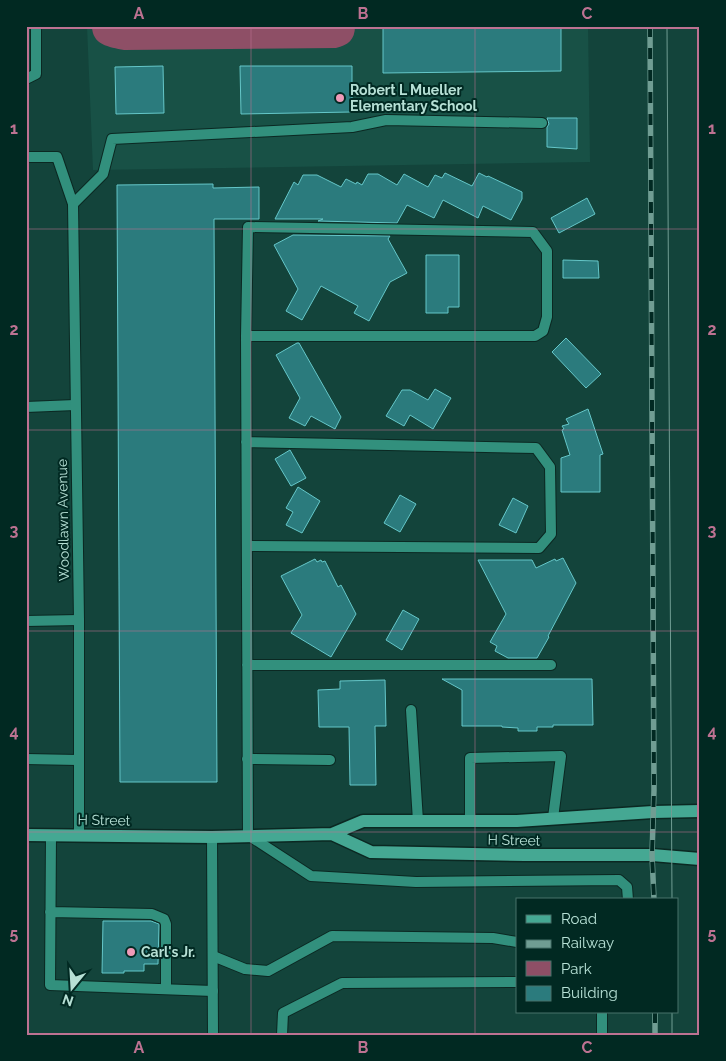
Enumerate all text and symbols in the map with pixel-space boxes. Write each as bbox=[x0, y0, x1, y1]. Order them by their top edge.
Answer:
text: A bbox=[134, 4, 145, 23]
text: B bbox=[358, 4, 369, 23]
text: C bbox=[582, 4, 593, 23]
place label: Robert L Mueller Elementary School bbox=[350, 82, 478, 114]
marker: Robert L Mueller Elementary School bbox=[334, 92, 346, 104]
text: 1 bbox=[10, 119, 18, 138]
text: 1 bbox=[708, 119, 716, 138]
text: 2 bbox=[9, 320, 19, 339]
text: 2 bbox=[707, 320, 717, 339]
street label: Woodlawn Avenue bbox=[54, 459, 72, 581]
text: 3 bbox=[10, 521, 19, 540]
text: 3 bbox=[708, 521, 717, 540]
text: 4 bbox=[9, 722, 19, 741]
text: 4 bbox=[707, 722, 717, 741]
street label: H Street bbox=[78, 812, 131, 828]
street label: H Street bbox=[488, 832, 541, 848]
legend bbox=[516, 898, 678, 1014]
text: Road bbox=[561, 910, 597, 928]
text: 5 bbox=[10, 924, 19, 943]
text: 5 bbox=[708, 924, 717, 943]
text: Railway bbox=[561, 934, 614, 952]
place label: Carl's Jr. bbox=[141, 944, 195, 960]
marker: Carl's Jr. bbox=[125, 946, 137, 958]
text: Park bbox=[561, 960, 592, 978]
north arrow bbox=[48, 964, 98, 1014]
text: Building bbox=[561, 984, 618, 1002]
text: N bbox=[60, 991, 76, 1010]
text: A bbox=[134, 1038, 145, 1057]
text: B bbox=[358, 1038, 369, 1057]
text: C bbox=[582, 1038, 593, 1057]

